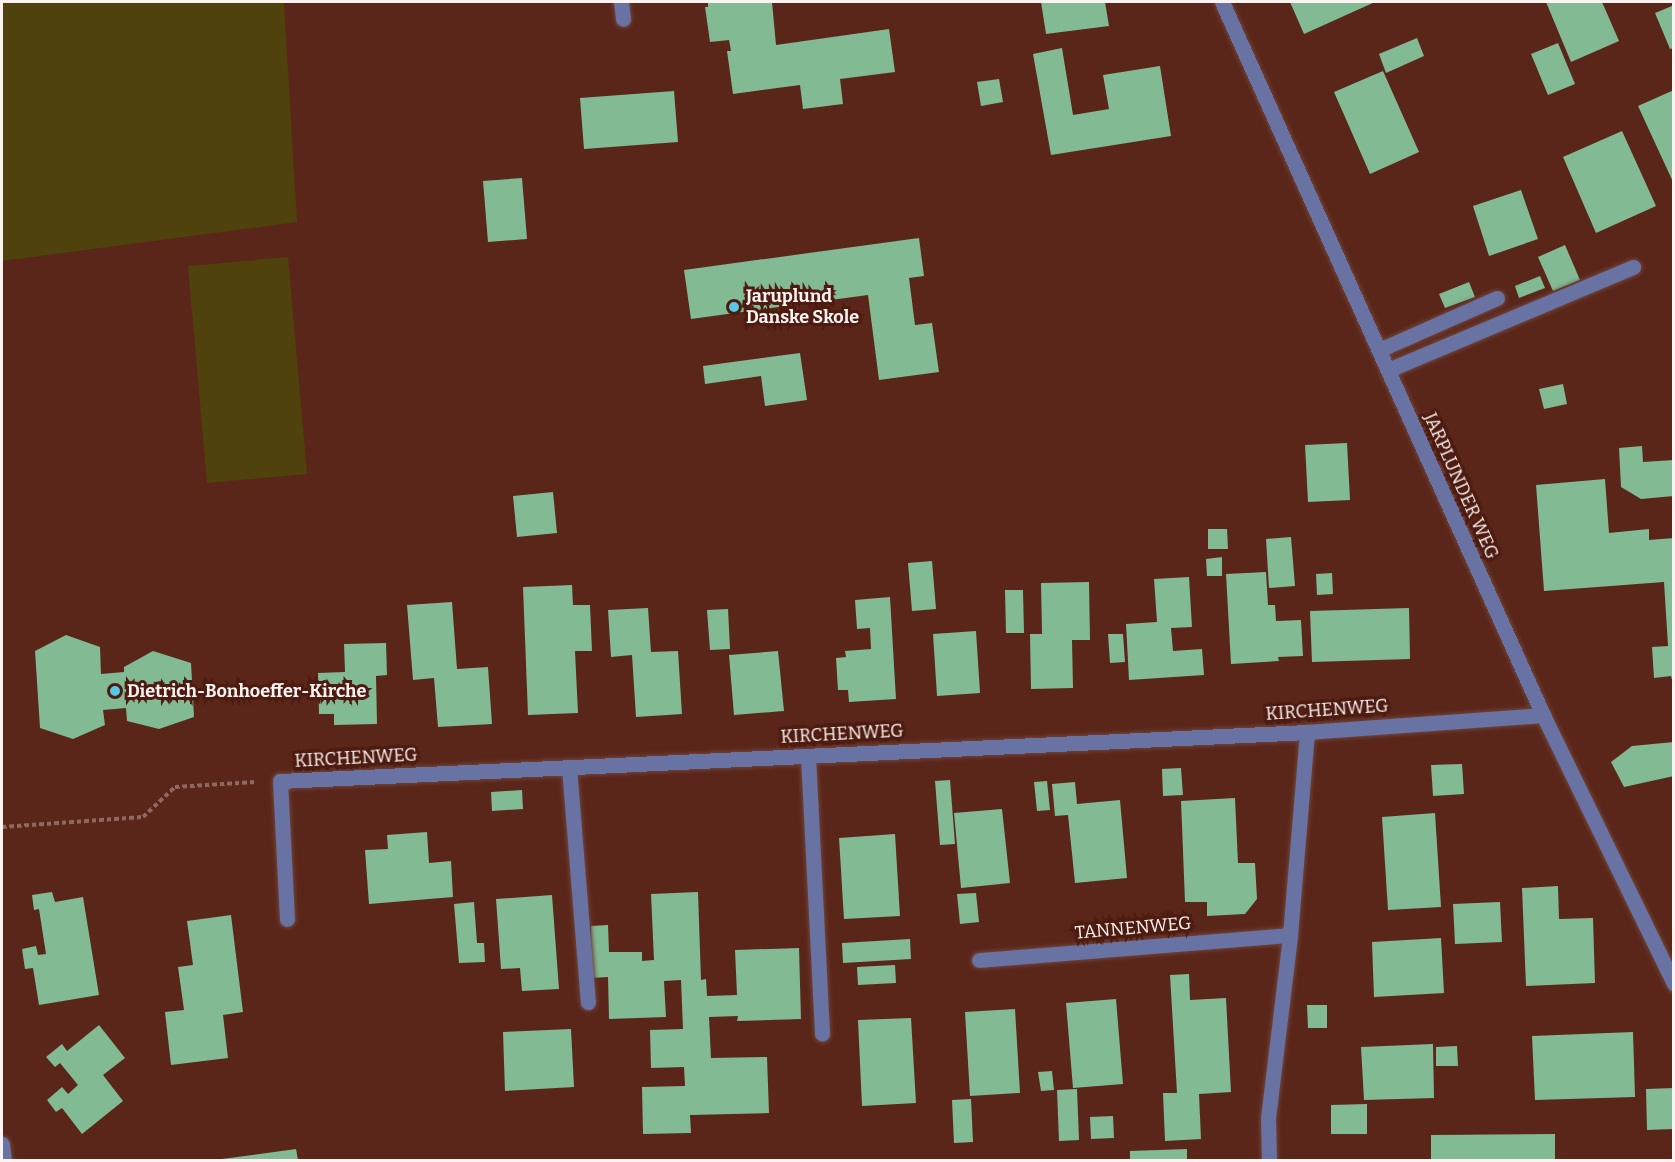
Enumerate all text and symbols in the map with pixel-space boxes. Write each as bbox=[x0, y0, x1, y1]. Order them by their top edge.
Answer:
place label: Jaruplund Danske Skole bbox=[746, 286, 859, 328]
marker: Jaruplund Danske Skole bbox=[727, 300, 741, 314]
street label: JARPLUNDER WEG bbox=[1419, 410, 1503, 562]
place label: Dietrich-Bonhoeffer-Kirche bbox=[127, 680, 366, 702]
marker: Dietrich-Bonhoeffer-Kirche bbox=[108, 684, 122, 698]
street label: KIRCHENWEG bbox=[1265, 695, 1389, 725]
street label: KIRCHENWEG bbox=[780, 720, 904, 748]
street label: KIRCHENWEG bbox=[294, 744, 418, 772]
street label: TANNENWEG bbox=[1074, 912, 1192, 944]

